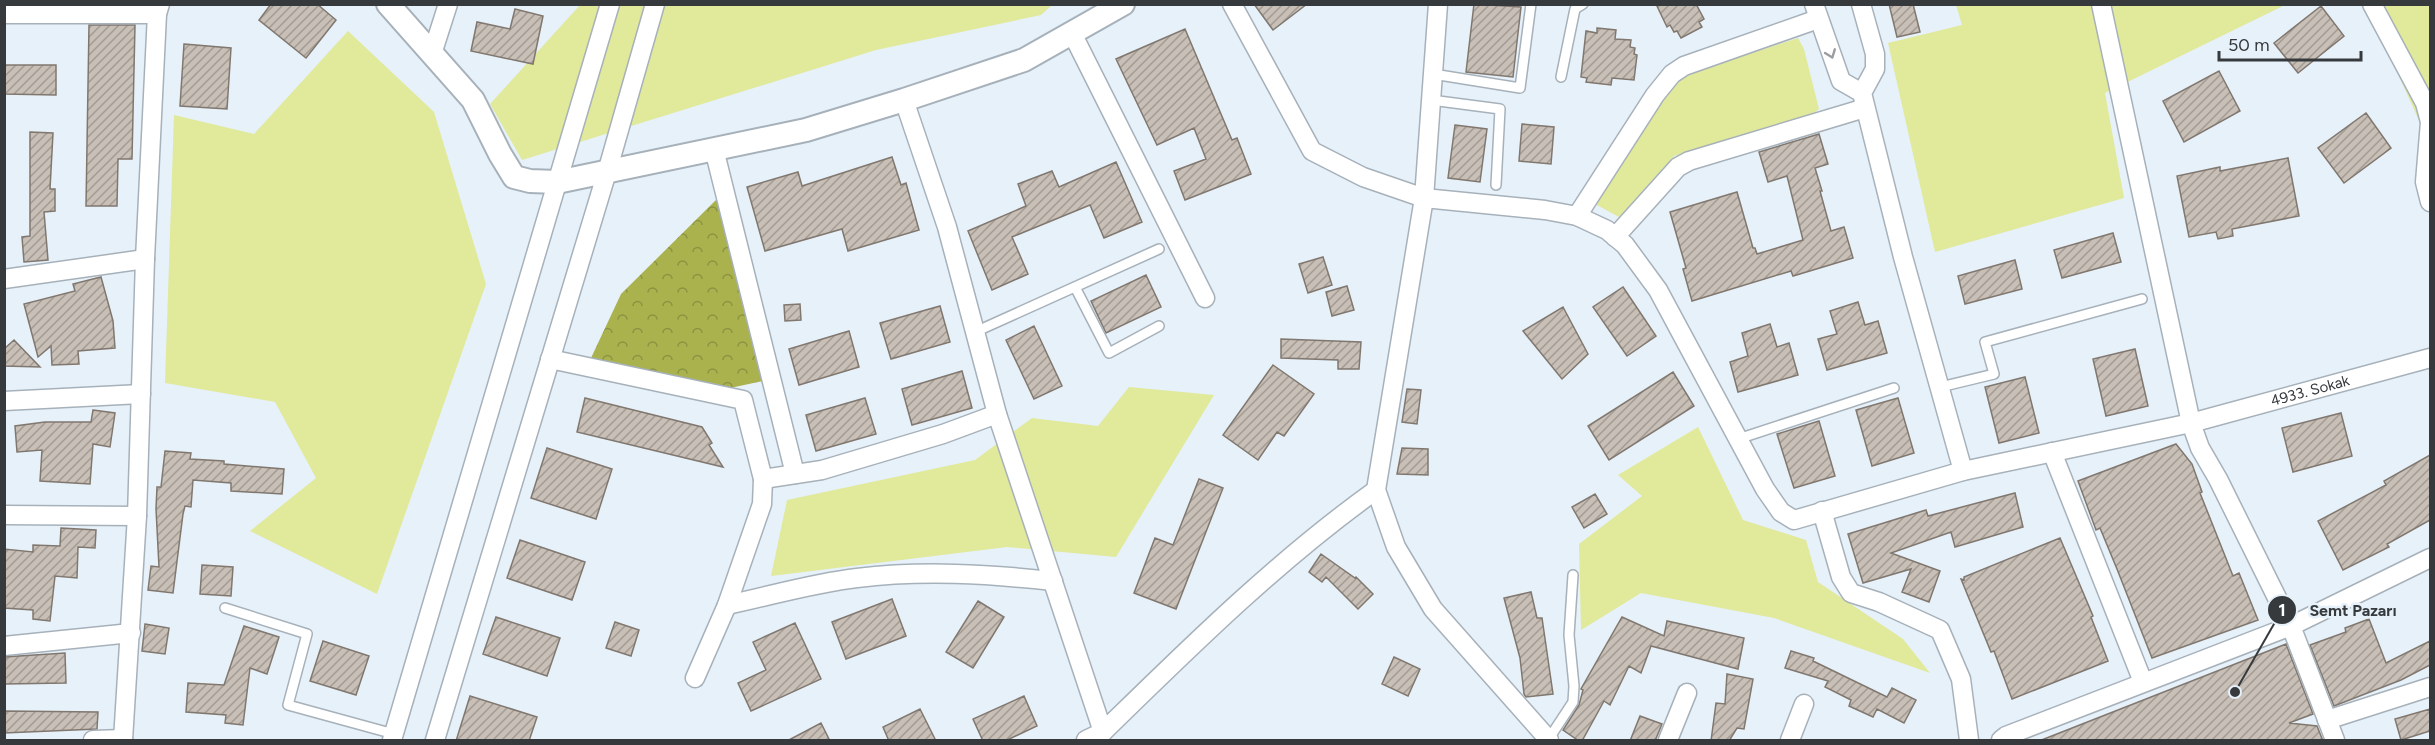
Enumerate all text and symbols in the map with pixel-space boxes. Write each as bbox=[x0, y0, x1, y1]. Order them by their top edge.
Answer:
scale bar bbox=[2219, 24, 2362, 62]
text: 50 m bbox=[2228, 34, 2270, 56]
one-way arrow bbox=[1824, 48, 1836, 59]
street label: 4933. Sokak bbox=[2268, 371, 2352, 410]
callout: Semt Pazarı bbox=[2267, 593, 2408, 627]
text: 1 bbox=[2278, 599, 2286, 621]
text: Semt Pazarı bbox=[2309, 601, 2397, 620]

